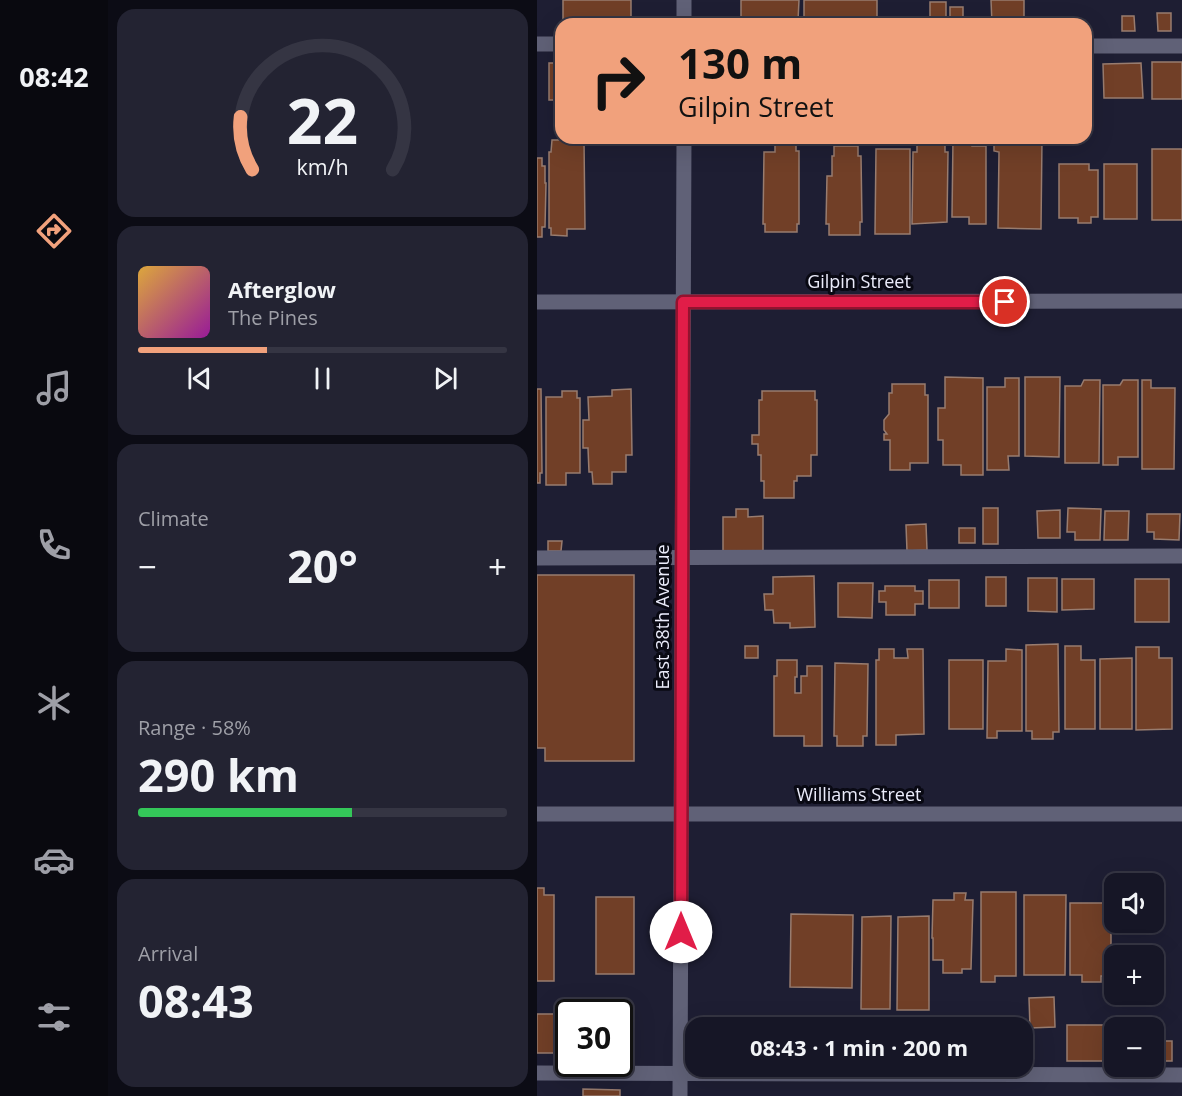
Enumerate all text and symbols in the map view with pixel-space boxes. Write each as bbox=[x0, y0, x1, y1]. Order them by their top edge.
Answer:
text: 130 m bbox=[678, 34, 802, 91]
icon: right bbox=[579, 42, 657, 120]
text: 08:42 bbox=[19, 58, 89, 95]
text: 22 bbox=[287, 77, 358, 162]
text: Gilpin Street bbox=[678, 88, 834, 125]
text: km/h bbox=[296, 153, 349, 182]
icon: directions bbox=[33, 210, 75, 252]
street label: Gilpin Street bbox=[807, 269, 911, 293]
text: Afterglow bbox=[228, 274, 336, 304]
pin bbox=[979, 276, 1030, 327]
icon: arrive bbox=[988, 285, 1021, 318]
text: The Pines bbox=[228, 304, 318, 331]
icon: previous bbox=[183, 362, 216, 395]
icon: pause bbox=[306, 362, 339, 395]
icon: next bbox=[429, 362, 462, 395]
icon: music bbox=[33, 367, 75, 409]
text: Climate bbox=[138, 505, 209, 532]
icon: phone bbox=[33, 524, 75, 566]
text: 20° bbox=[287, 535, 358, 596]
text: − bbox=[138, 544, 157, 589]
text: + bbox=[488, 544, 507, 589]
street label: East 38th Avenue bbox=[650, 544, 674, 690]
icon: climate bbox=[33, 682, 75, 724]
text: Range · 58% bbox=[138, 714, 251, 741]
text: 290 km bbox=[138, 744, 299, 805]
street label: Williams Street bbox=[797, 782, 922, 806]
icon: car bbox=[33, 839, 75, 881]
map controls bbox=[1104, 873, 1164, 1077]
button: sound bbox=[1104, 873, 1164, 933]
position arrow bbox=[649, 900, 713, 964]
text: Arrival bbox=[138, 940, 198, 967]
button: + bbox=[1104, 945, 1164, 1005]
text: 08:43 bbox=[138, 970, 254, 1031]
icon: filters bbox=[33, 996, 75, 1038]
speed limit sign: 30 bbox=[555, 999, 633, 1077]
button: − bbox=[1104, 1017, 1164, 1077]
text: 08:43 · 1 min · 200 m bbox=[750, 1032, 968, 1062]

